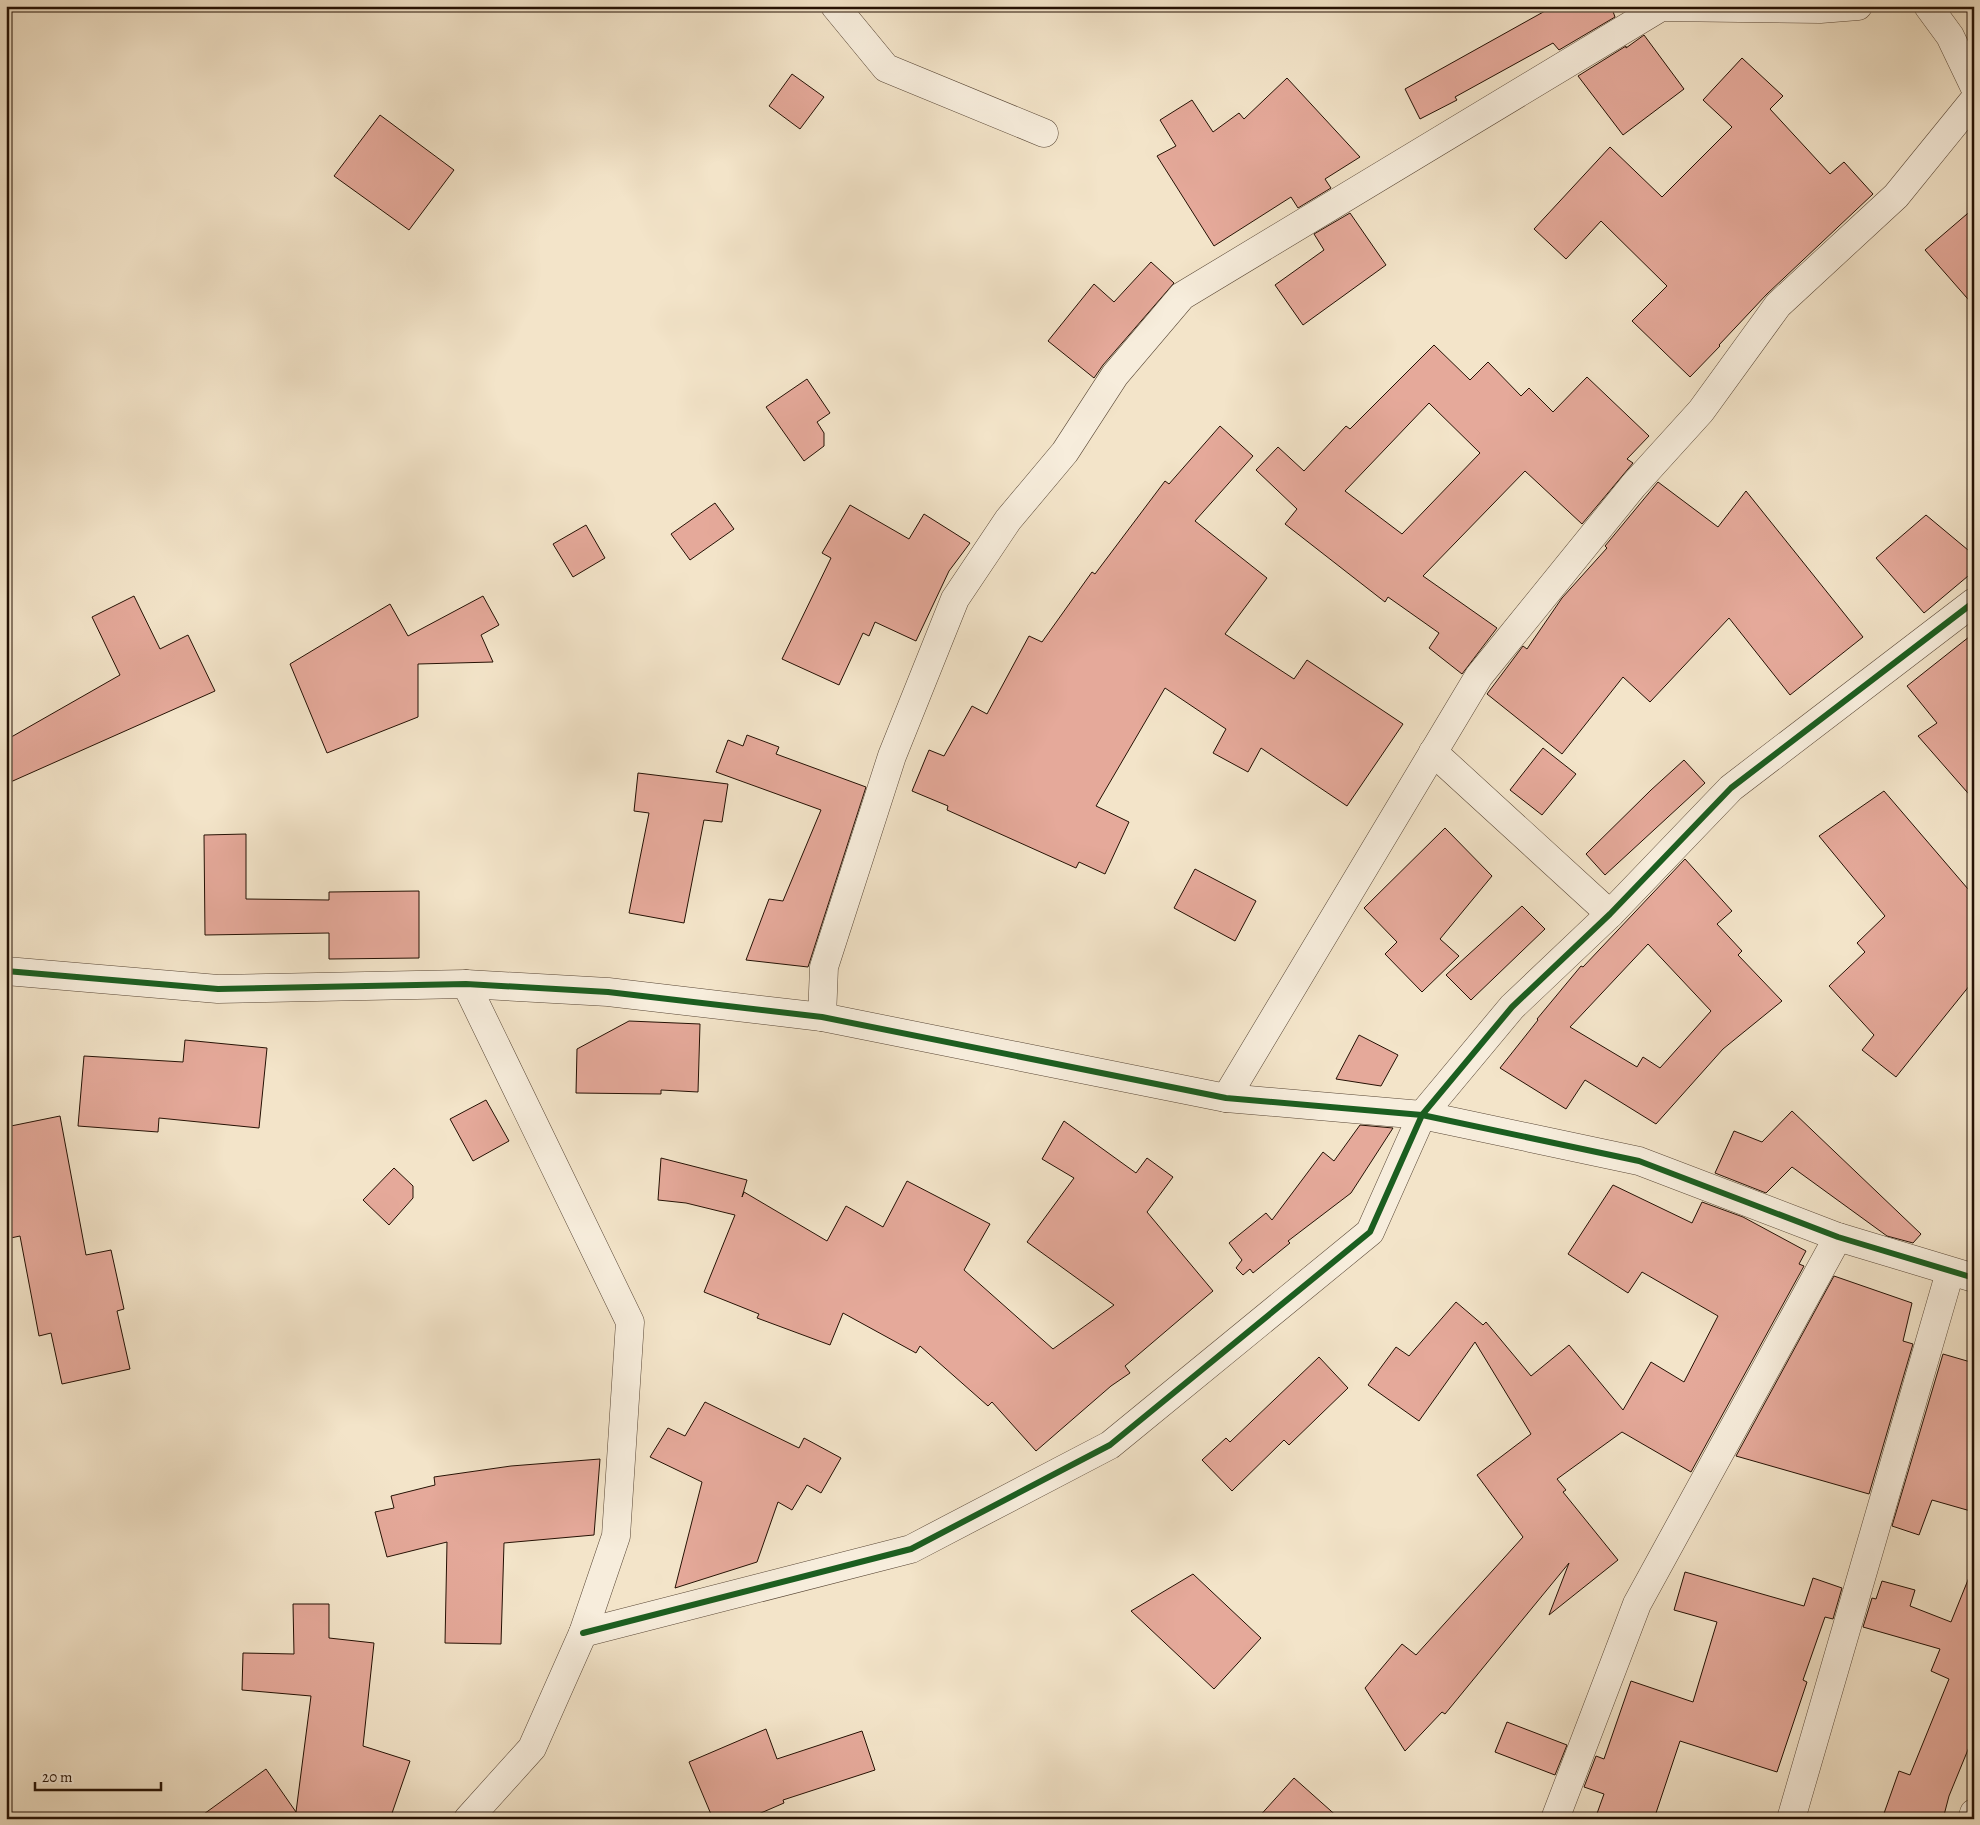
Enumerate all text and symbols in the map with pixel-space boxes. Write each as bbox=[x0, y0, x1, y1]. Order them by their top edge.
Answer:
scale bar bbox=[35, 1760, 161, 1792]
text: 20 m bbox=[42, 1767, 73, 1787]

